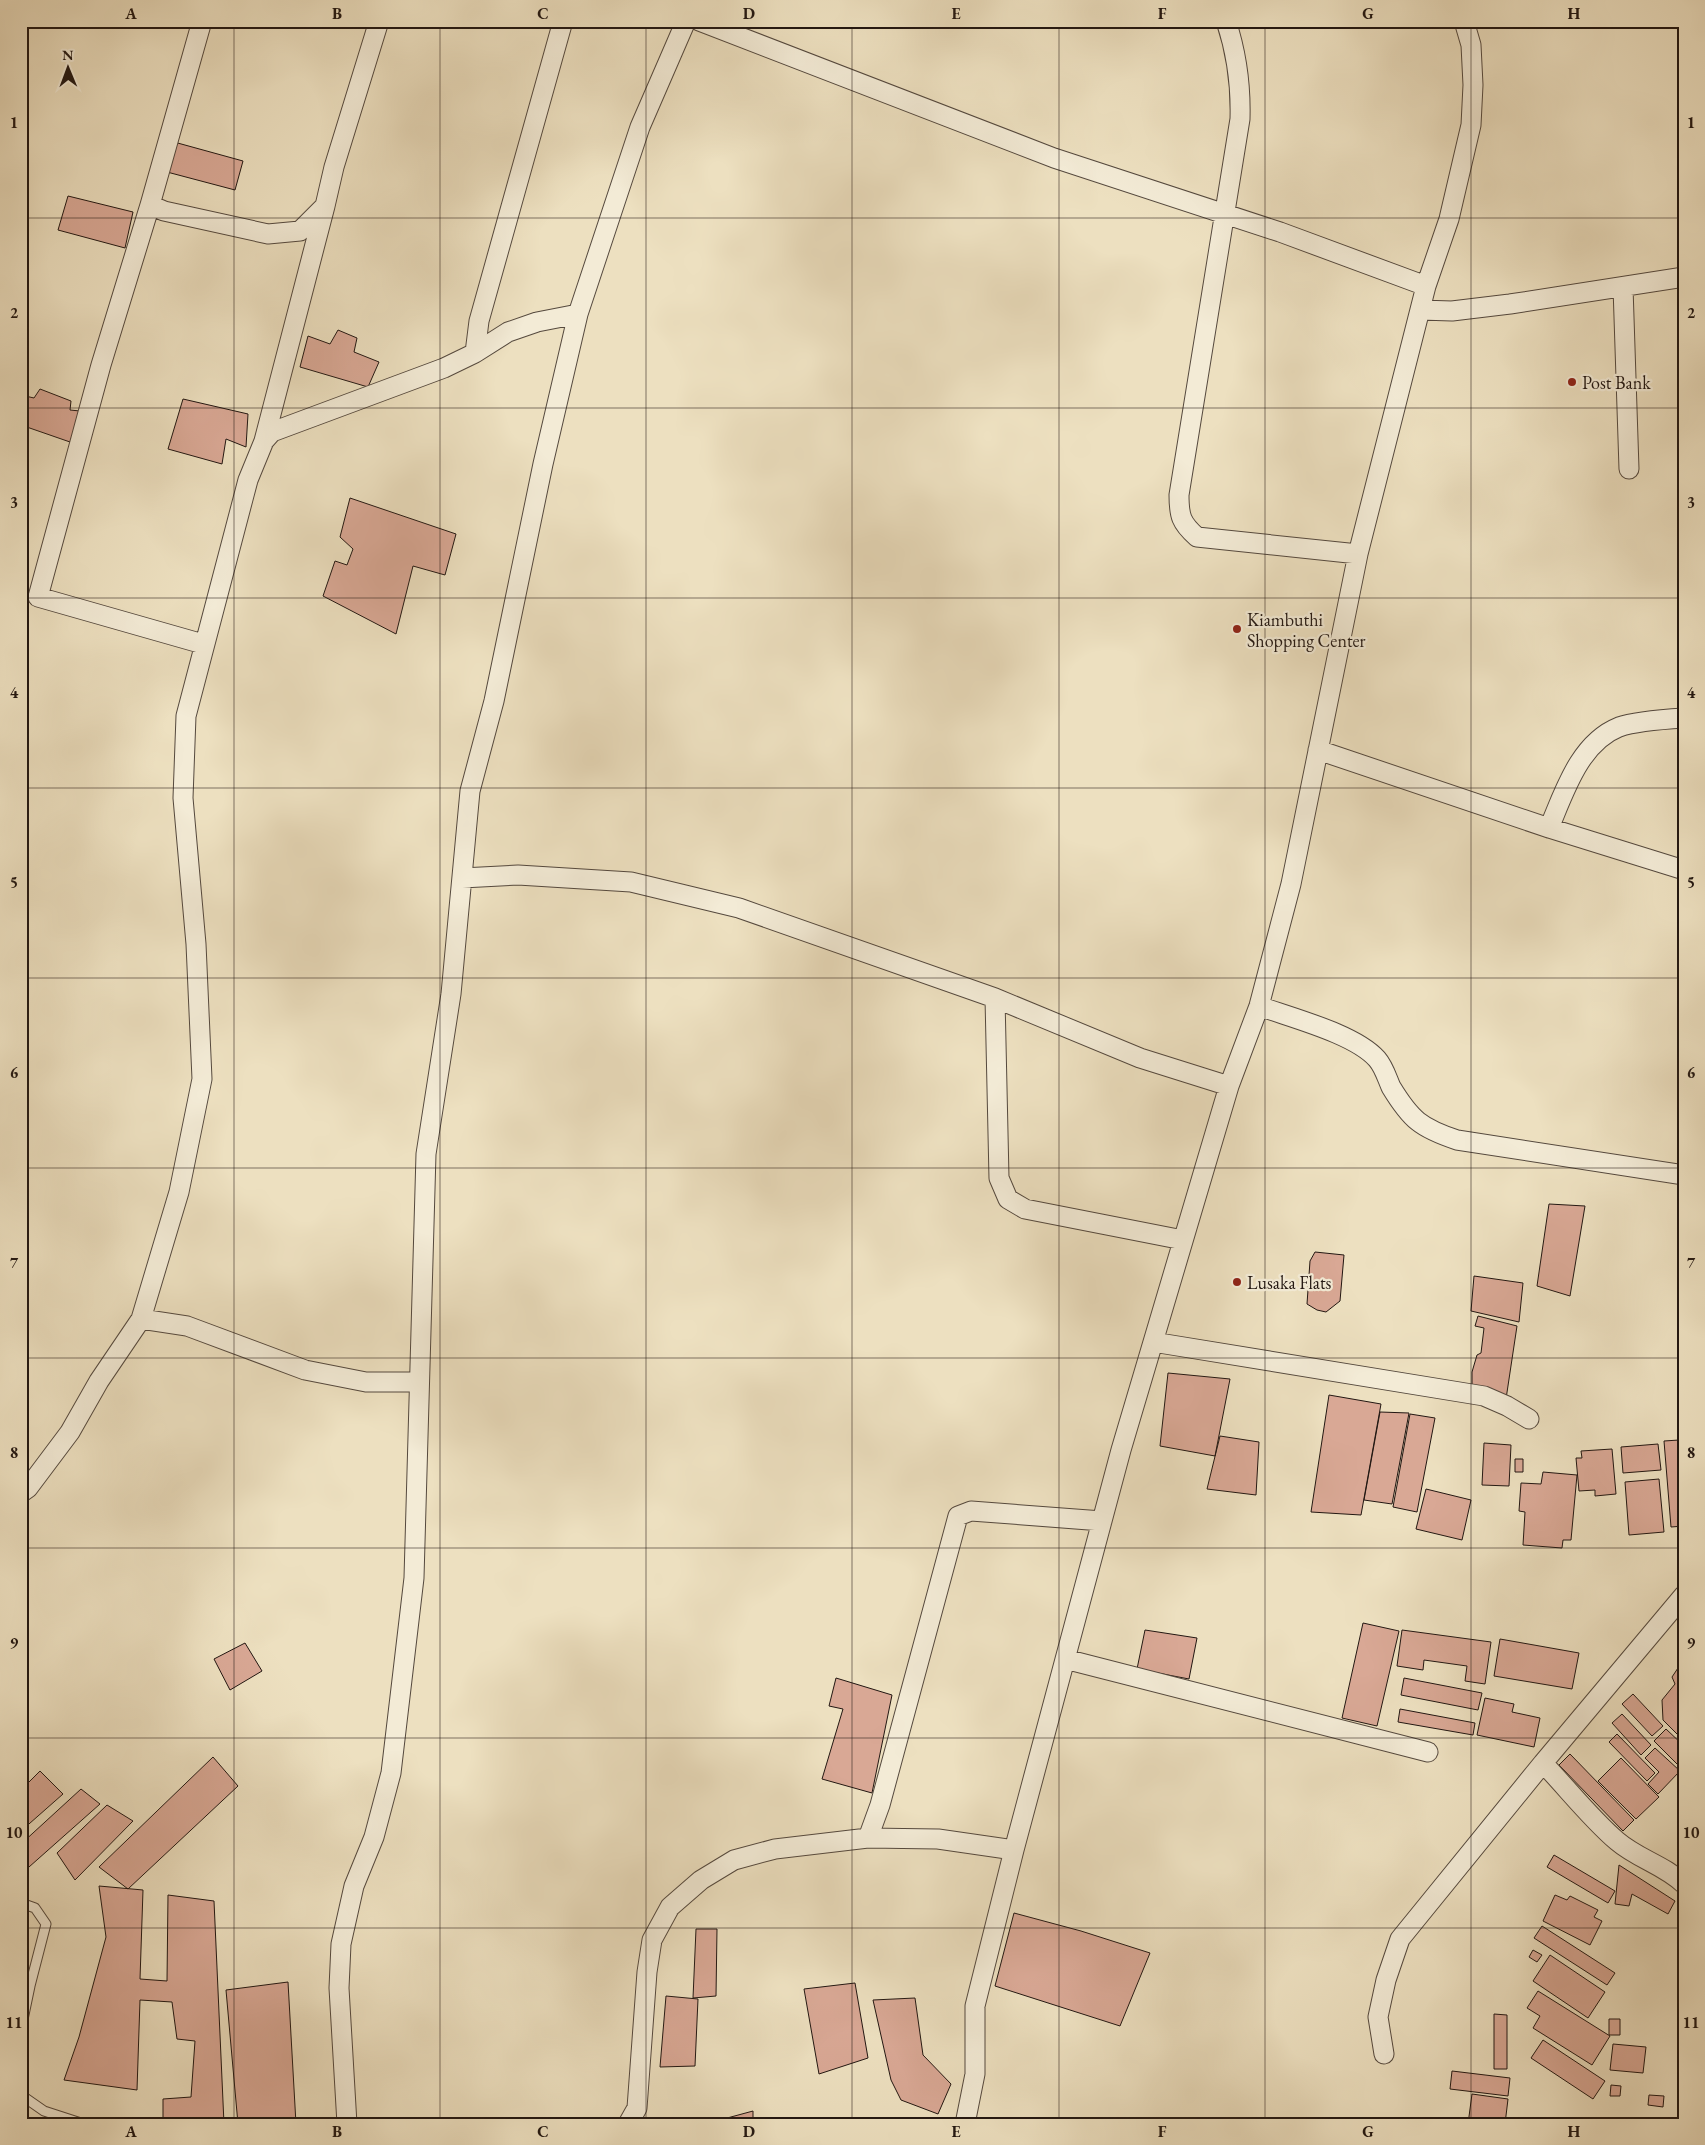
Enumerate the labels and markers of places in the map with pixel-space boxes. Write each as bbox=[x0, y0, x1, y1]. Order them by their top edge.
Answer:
place label: Post Bank bbox=[1582, 371, 1651, 394]
marker: Post Bank bbox=[1566, 376, 1578, 388]
place label: Kiambuthi Shopping Center bbox=[1247, 608, 1366, 652]
marker: Kiambuthi Shopping Center bbox=[1231, 623, 1243, 635]
place label: Lusaka Flats bbox=[1247, 1271, 1332, 1294]
marker: Lusaka Flats bbox=[1231, 1276, 1243, 1288]

